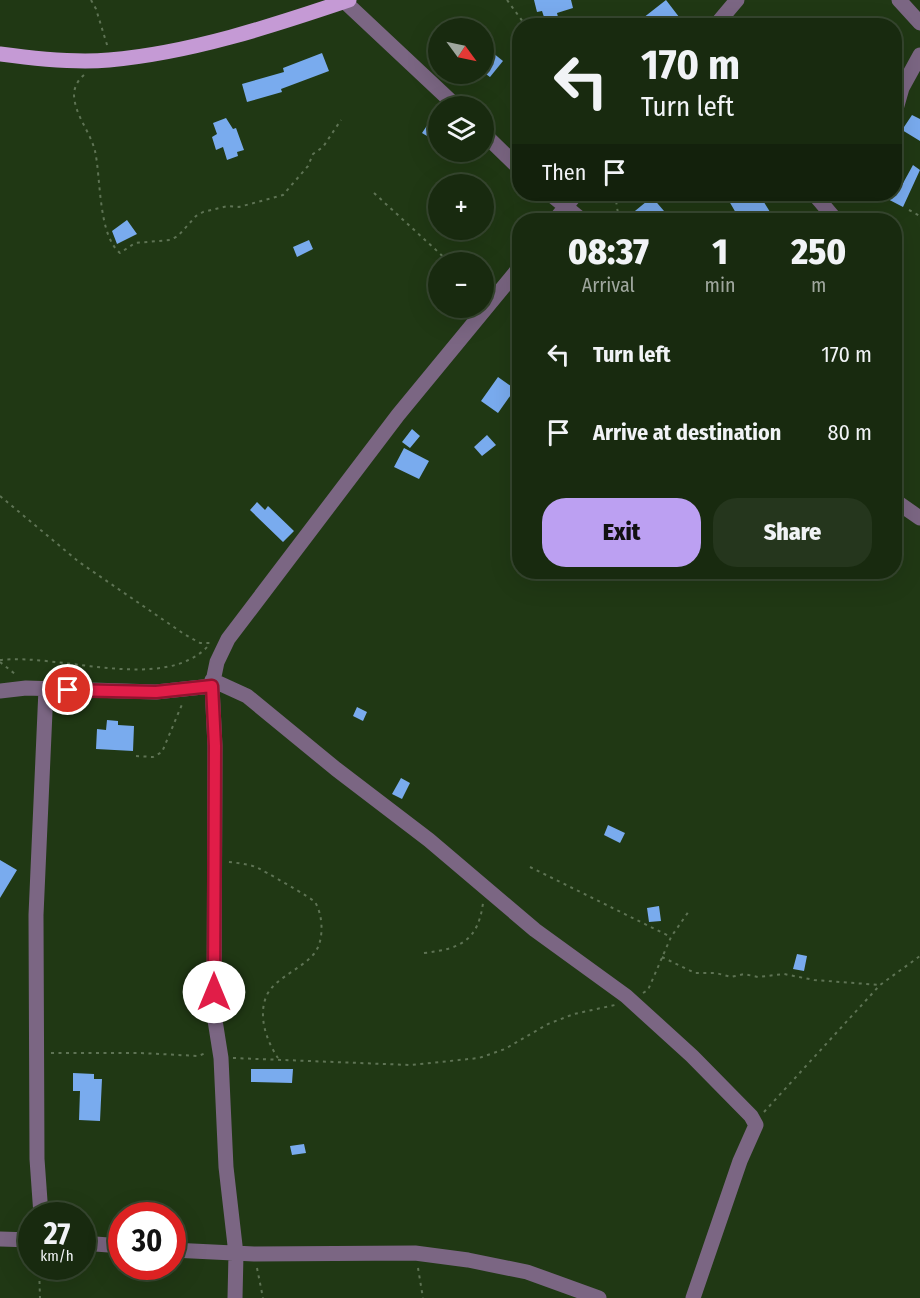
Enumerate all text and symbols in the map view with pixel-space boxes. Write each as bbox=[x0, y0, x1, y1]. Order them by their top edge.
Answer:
north arrow bbox=[428, 18, 494, 84]
map controls bbox=[428, 18, 494, 318]
text: 170 m bbox=[641, 40, 740, 90]
icon: left bbox=[542, 42, 620, 120]
text: Turn left bbox=[641, 91, 734, 123]
button: layers bbox=[428, 96, 494, 162]
icon: arrive bbox=[598, 156, 631, 189]
text: Then bbox=[542, 159, 586, 186]
button: + bbox=[428, 174, 494, 240]
text: 08:37 bbox=[568, 230, 649, 274]
text: 1 bbox=[712, 230, 728, 274]
text: 250 bbox=[791, 230, 846, 274]
button: − bbox=[428, 252, 494, 318]
text: Arrival bbox=[582, 273, 635, 297]
text: min bbox=[705, 273, 736, 297]
text: m bbox=[811, 273, 826, 297]
icon: left bbox=[542, 338, 575, 371]
text: Turn left bbox=[593, 341, 671, 368]
text: 170 m bbox=[821, 341, 872, 368]
icon: arrive bbox=[542, 416, 575, 449]
text: Arrive at destination bbox=[593, 419, 781, 446]
text: 80 m bbox=[827, 419, 872, 446]
button: Exit bbox=[542, 498, 701, 567]
button: Share bbox=[713, 498, 872, 567]
pin bbox=[42, 664, 93, 715]
icon: arrive bbox=[51, 673, 84, 706]
position arrow bbox=[182, 960, 246, 1024]
speed limit sign: 30 bbox=[108, 1202, 186, 1280]
text: 27 bbox=[44, 1216, 70, 1252]
text: km/h bbox=[40, 1247, 74, 1265]

